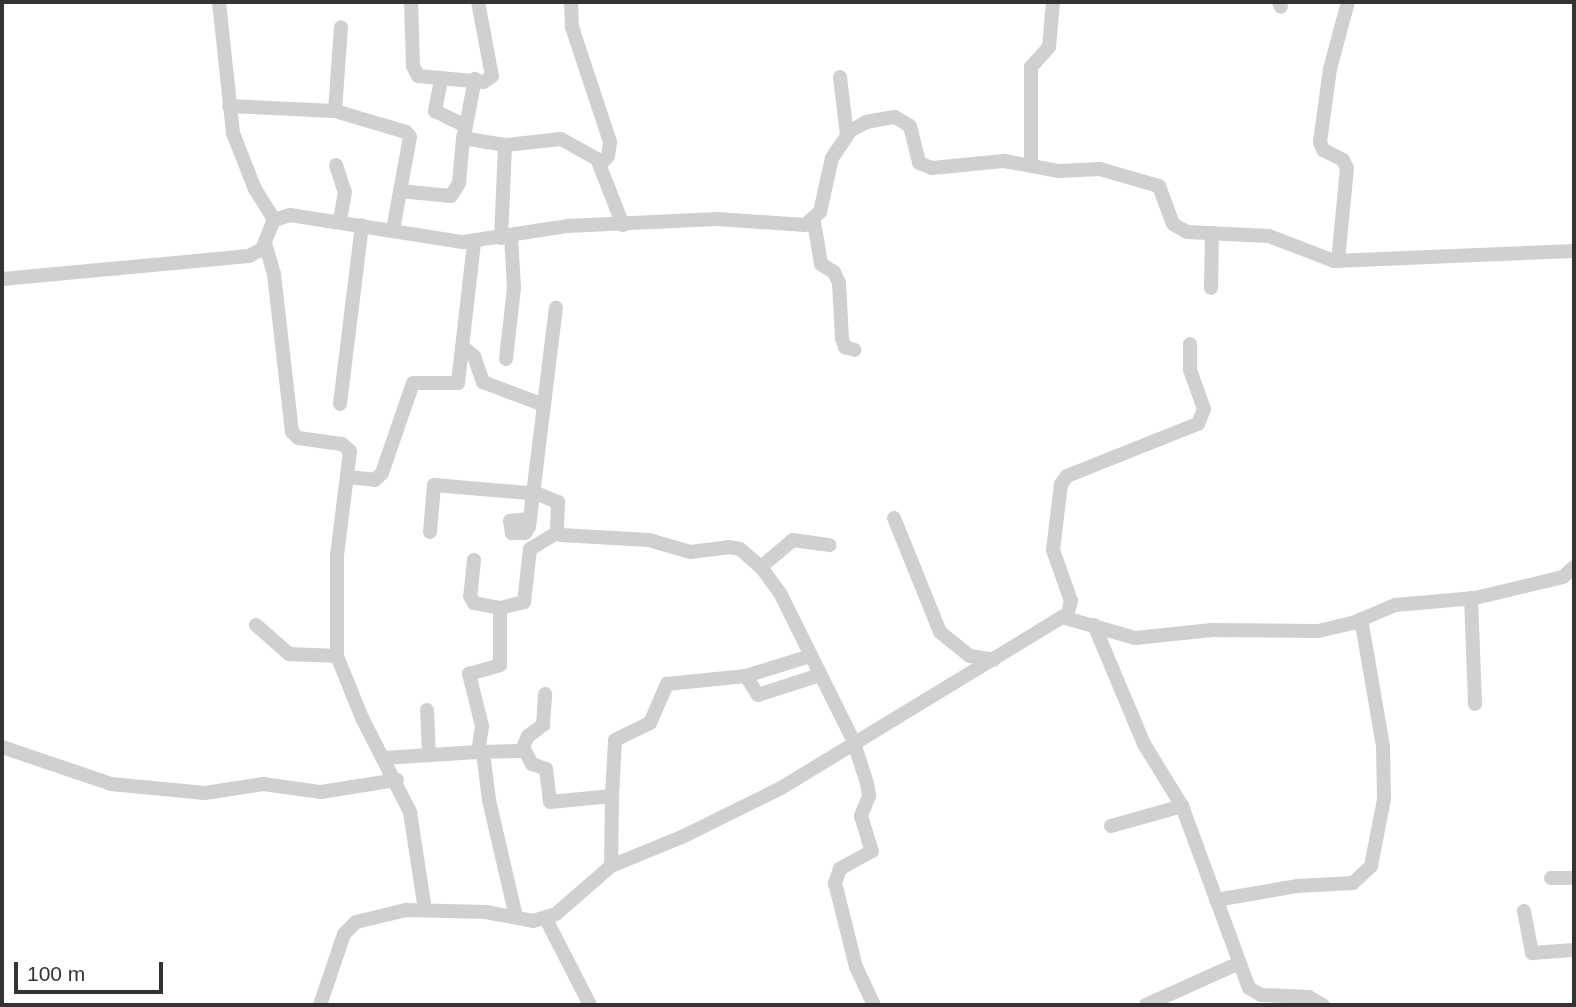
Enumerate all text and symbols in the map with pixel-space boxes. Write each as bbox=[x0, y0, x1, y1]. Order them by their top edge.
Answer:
scale bar bbox=[18, 948, 166, 992]
text: 100 m bbox=[27, 962, 85, 985]

